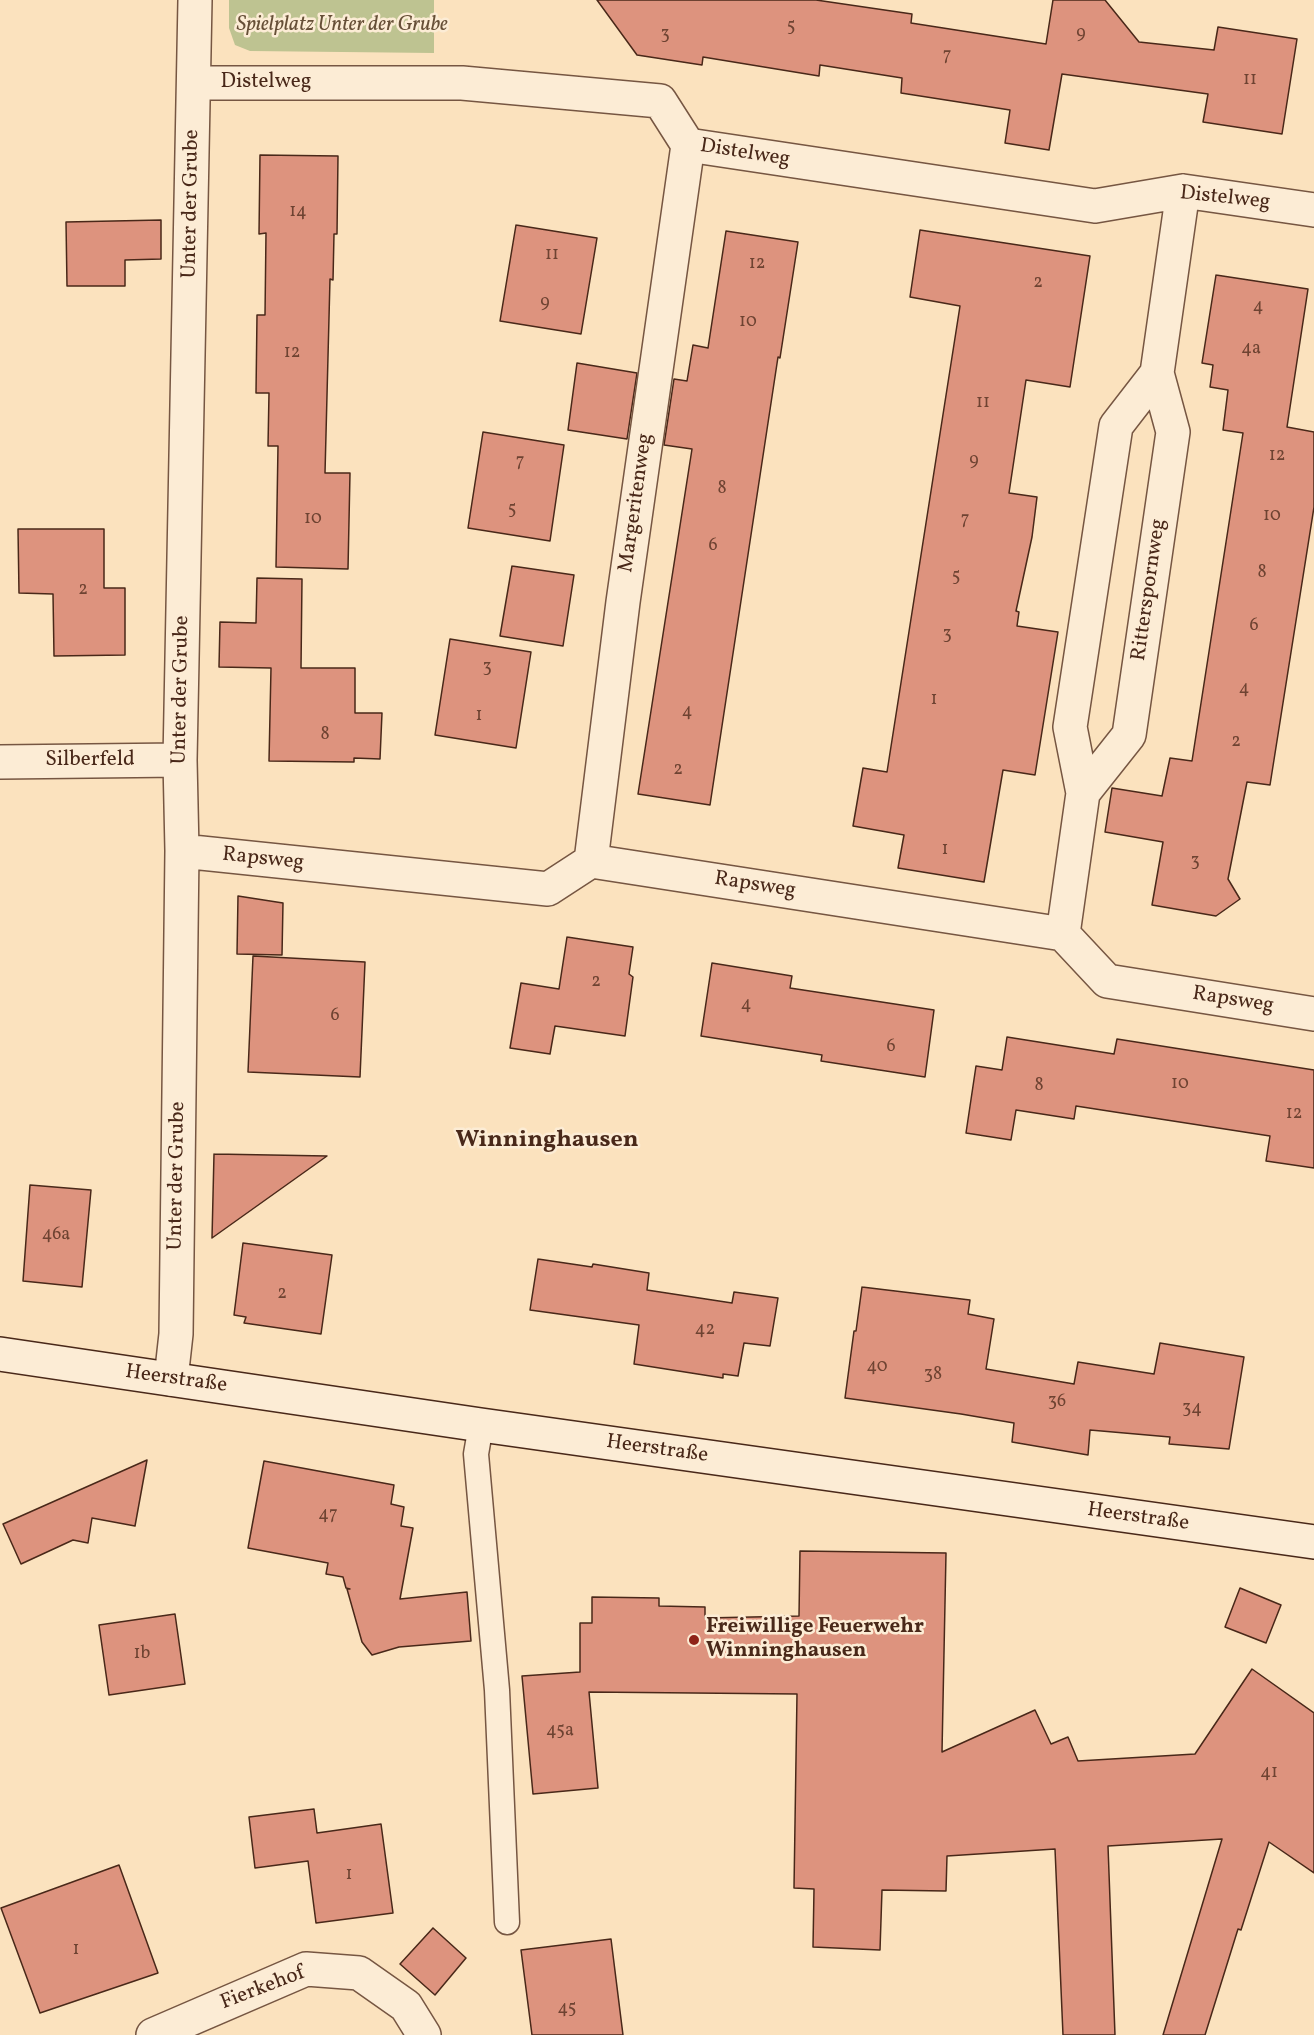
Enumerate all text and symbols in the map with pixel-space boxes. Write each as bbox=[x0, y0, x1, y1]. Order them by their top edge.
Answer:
park label: Spielplatz Unter der Grube bbox=[236, 13, 448, 39]
house number: 5 bbox=[787, 17, 795, 39]
house number: 9 bbox=[1076, 24, 1086, 46]
house number: 3 bbox=[660, 25, 670, 47]
house number: 7 bbox=[943, 46, 951, 68]
street label: Distelweg bbox=[221, 70, 311, 96]
house number: 11 bbox=[1243, 70, 1257, 92]
street label: Unter der Grube bbox=[178, 129, 206, 279]
street label: Distelweg bbox=[698, 134, 792, 174]
street label: Distelweg bbox=[1179, 182, 1271, 216]
house number: 14 bbox=[289, 202, 307, 224]
house number: 11 bbox=[545, 245, 559, 267]
house number: 12 bbox=[749, 254, 765, 276]
house number: 2 bbox=[1033, 273, 1043, 295]
house number: 9 bbox=[540, 293, 550, 315]
house number: 4 bbox=[1253, 297, 1263, 319]
house number: 10 bbox=[739, 312, 757, 334]
house number: 4a bbox=[1241, 339, 1261, 361]
house number: 12 bbox=[284, 343, 300, 365]
house number: 11 bbox=[976, 393, 990, 415]
street label: Margeritenweg bbox=[615, 432, 659, 574]
house number: 12 bbox=[1269, 446, 1285, 468]
house number: 9 bbox=[969, 451, 979, 473]
house number: 7 bbox=[516, 452, 524, 474]
house number: 8 bbox=[717, 479, 727, 501]
house number: 5 bbox=[508, 500, 516, 522]
house number: 10 bbox=[1263, 506, 1281, 528]
house number: 10 bbox=[304, 509, 322, 531]
house number: 7 bbox=[961, 510, 969, 532]
street label: Ritterspornweg bbox=[1128, 517, 1172, 663]
house number: 6 bbox=[708, 536, 718, 558]
house number: 8 bbox=[1257, 563, 1267, 585]
house number: 5 bbox=[952, 567, 960, 589]
house number: 2 bbox=[78, 580, 88, 602]
street label: Unter der Grube bbox=[168, 615, 196, 765]
house number: 6 bbox=[1249, 616, 1259, 638]
house number: 3 bbox=[942, 625, 952, 647]
house number: 3 bbox=[482, 658, 492, 680]
house number: 4 bbox=[1239, 679, 1249, 701]
house number: 1 bbox=[931, 690, 937, 712]
house number: 4 bbox=[682, 702, 692, 724]
house number: 1 bbox=[476, 706, 482, 728]
house number: 8 bbox=[320, 725, 330, 747]
house number: 2 bbox=[1231, 732, 1241, 754]
street label: Silberfeld bbox=[45, 748, 135, 774]
house number: 2 bbox=[673, 760, 683, 782]
house number: 1 bbox=[942, 840, 948, 862]
street label: Rapsweg bbox=[221, 843, 305, 877]
house number: 3 bbox=[1190, 852, 1200, 874]
street label: Rapsweg bbox=[712, 867, 798, 905]
house number: 2 bbox=[591, 972, 601, 994]
street label: Rapsweg bbox=[1190, 982, 1276, 1020]
house number: 4 bbox=[741, 995, 751, 1017]
house number: 6 bbox=[330, 1006, 340, 1028]
house number: 6 bbox=[886, 1037, 896, 1059]
house number: 10 bbox=[1171, 1074, 1189, 1096]
house number: 8 bbox=[1034, 1076, 1044, 1098]
street label: Unter der Grube bbox=[164, 1101, 192, 1251]
house number: 12 bbox=[1286, 1104, 1302, 1126]
district label: Winninghausen bbox=[455, 1128, 639, 1156]
house number: 46a bbox=[42, 1225, 70, 1247]
house number: 2 bbox=[277, 1284, 287, 1306]
house number: 42 bbox=[695, 1320, 715, 1342]
house number: 40 bbox=[866, 1357, 888, 1379]
street label: Heerstraße bbox=[123, 1360, 229, 1400]
house number: 38 bbox=[924, 1365, 942, 1387]
house number: 36 bbox=[1048, 1392, 1066, 1414]
house number: 34 bbox=[1182, 1399, 1202, 1421]
street label: Heerstraße bbox=[604, 1430, 710, 1470]
street label: Heerstraße bbox=[1085, 1498, 1191, 1538]
house number: 47 bbox=[318, 1505, 338, 1527]
place label: Freiwillige Feuerwehr Winninghausen bbox=[706, 1615, 924, 1665]
marker: Freiwillige Feuerwehr Winninghausen bbox=[687, 1633, 701, 1647]
house number: 1b bbox=[134, 1644, 150, 1666]
house number: 45a bbox=[546, 1721, 574, 1743]
house number: 41 bbox=[1260, 1763, 1278, 1785]
house number: 1 bbox=[346, 1865, 352, 1887]
house number: 1 bbox=[73, 1940, 79, 1962]
street label: Fierkehof bbox=[217, 1961, 309, 2017]
house number: 45 bbox=[558, 1999, 576, 2021]

